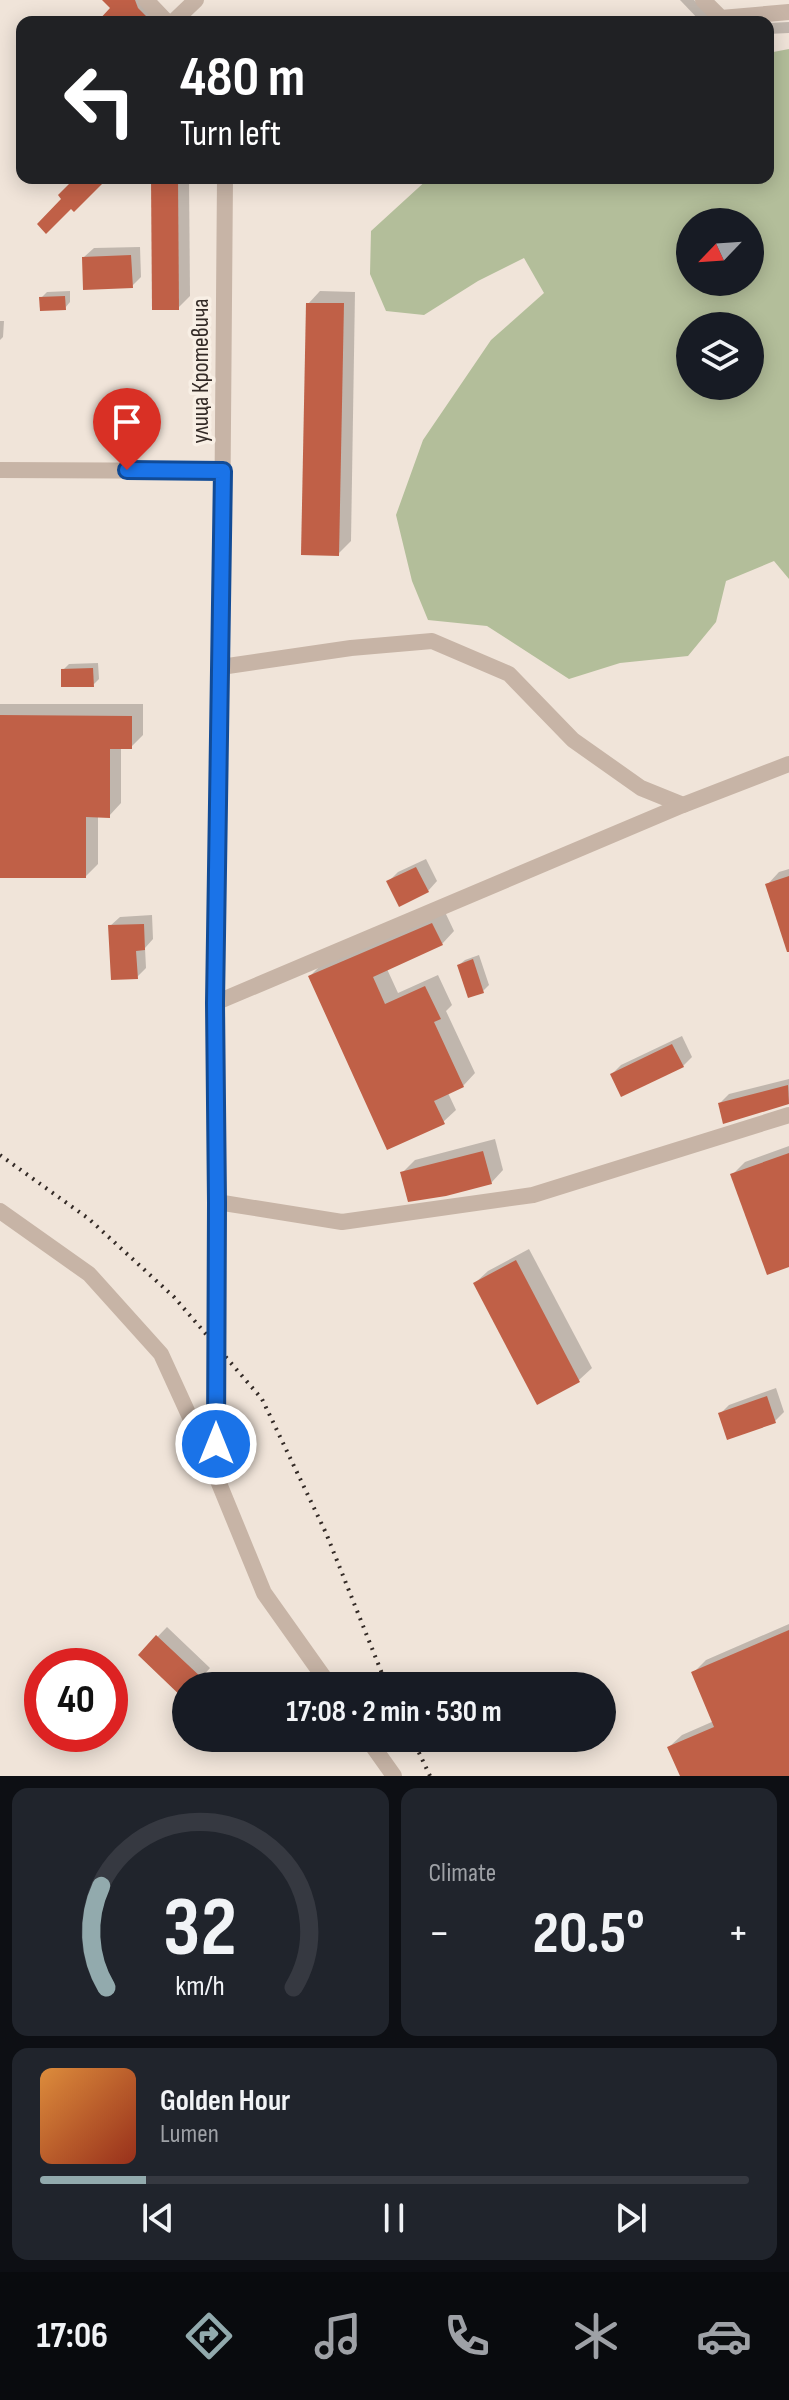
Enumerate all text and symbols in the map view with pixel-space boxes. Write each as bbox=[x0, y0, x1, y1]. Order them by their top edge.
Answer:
text: 480 m bbox=[180, 45, 305, 112]
icon: left bbox=[48, 48, 152, 152]
text: Turn left bbox=[180, 113, 281, 156]
north arrow bbox=[676, 208, 764, 296]
map controls bbox=[676, 208, 764, 400]
street label: улица Кротевича bbox=[186, 298, 215, 444]
button: layers bbox=[676, 312, 764, 400]
pin bbox=[93, 388, 161, 470]
icon: arrive bbox=[105, 400, 149, 444]
position arrow bbox=[174, 1402, 258, 1486]
speed limit sign: 40 bbox=[24, 1648, 128, 1752]
text: 17:08 · 2 min · 530 m bbox=[286, 1694, 502, 1730]
text: Climate bbox=[429, 1858, 496, 1889]
text: 32 bbox=[163, 1879, 237, 1979]
text: 20.5° bbox=[533, 1898, 645, 1970]
text: − bbox=[429, 1907, 450, 1960]
text: + bbox=[727, 1907, 749, 1960]
text: km/h bbox=[176, 1969, 225, 2004]
text: Golden Hour bbox=[160, 2083, 290, 2119]
text: Lumen bbox=[160, 2119, 219, 2150]
icon: previous bbox=[136, 2196, 180, 2240]
icon: pause bbox=[372, 2196, 416, 2240]
icon: next bbox=[609, 2196, 653, 2240]
icon: directions bbox=[181, 2308, 237, 2364]
icon: music bbox=[310, 2308, 366, 2364]
icon: phone bbox=[439, 2308, 495, 2364]
icon: climate bbox=[568, 2308, 624, 2364]
icon: car bbox=[696, 2308, 752, 2364]
text: 17:06 bbox=[36, 2315, 108, 2358]

